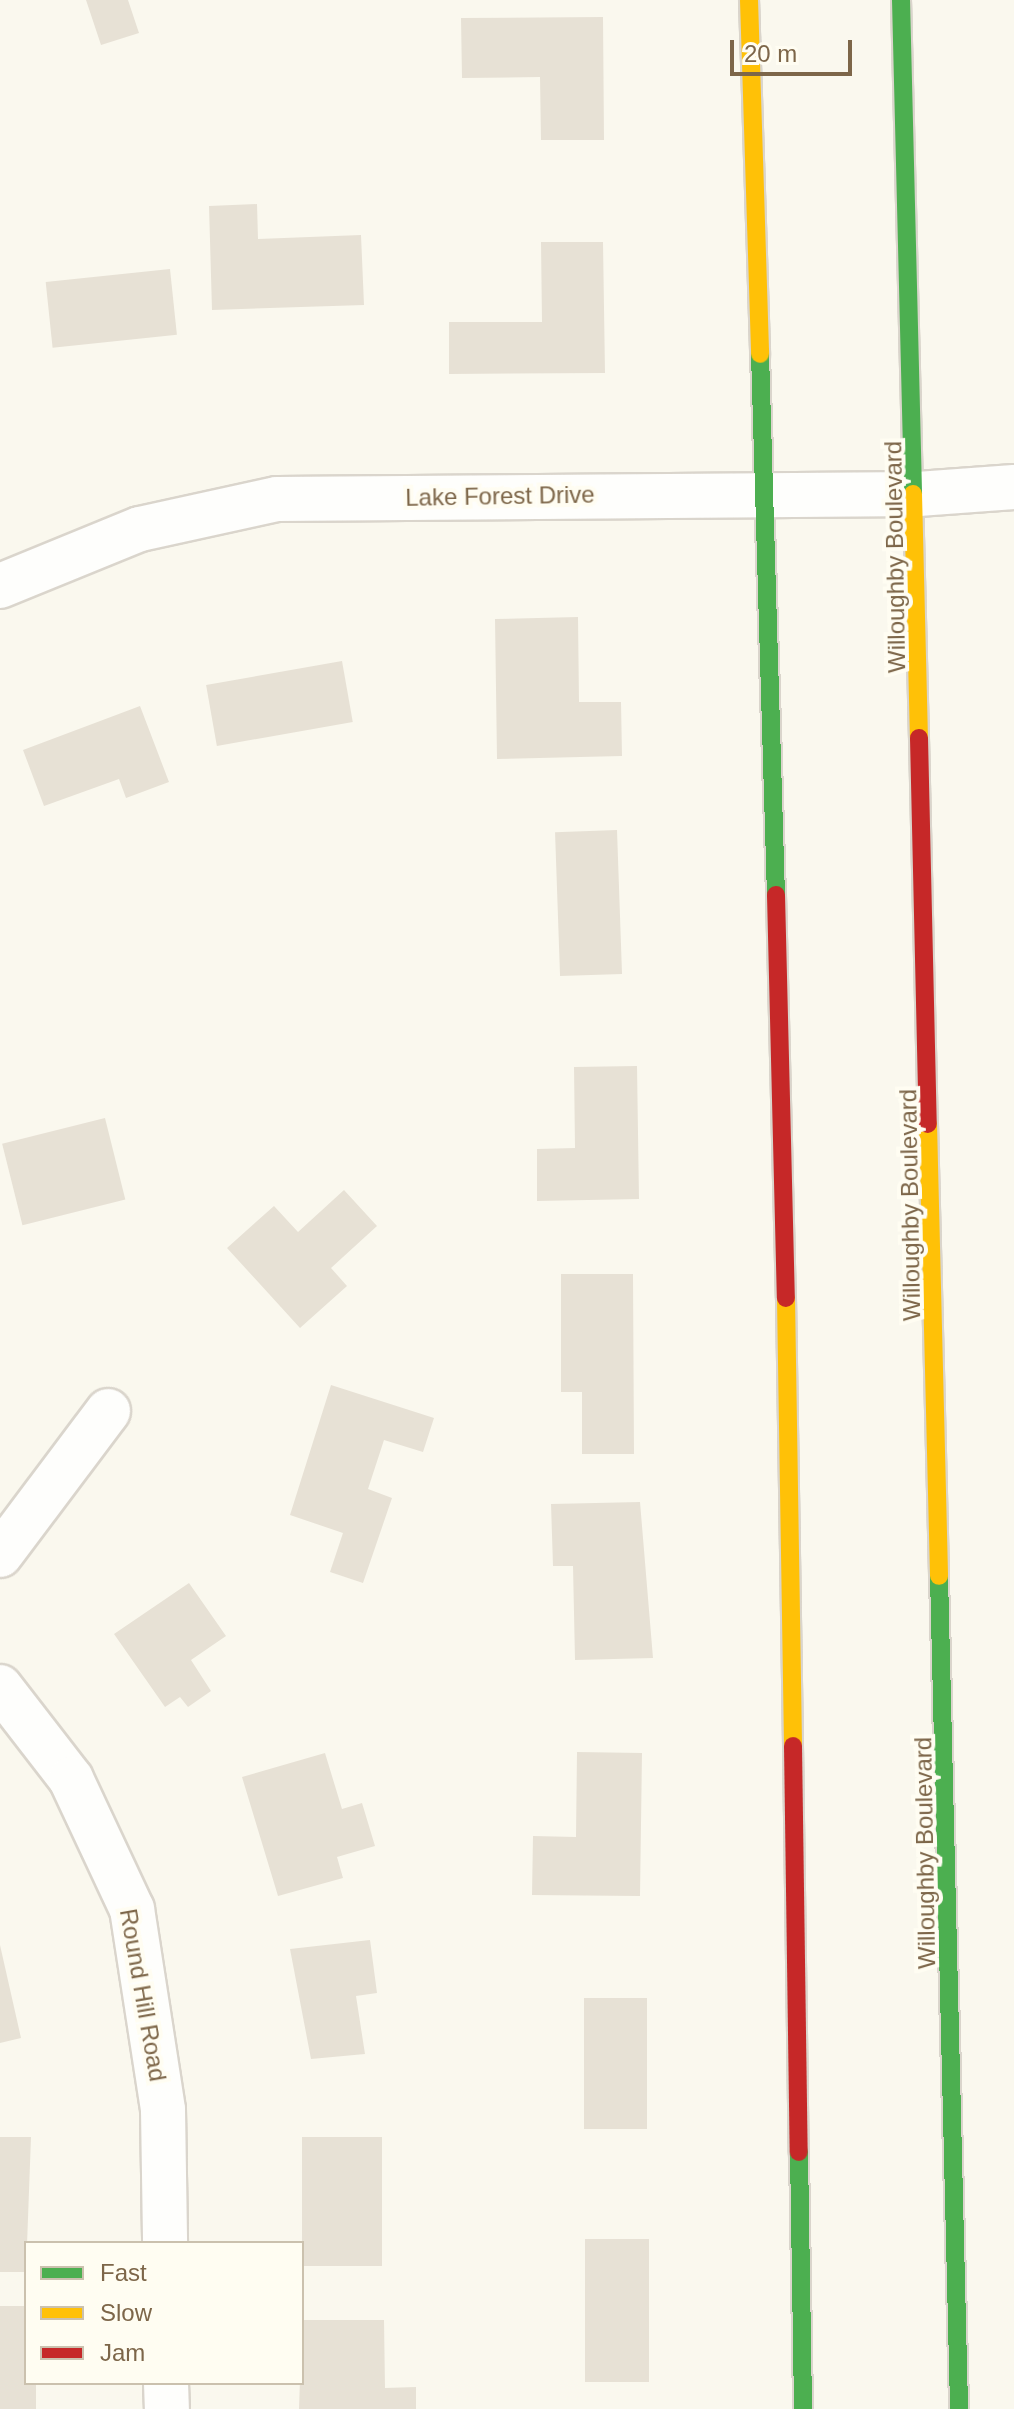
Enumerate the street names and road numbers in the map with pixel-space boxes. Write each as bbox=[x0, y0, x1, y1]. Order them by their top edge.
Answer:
street label: Willoughby Boulevard bbox=[879, 441, 911, 673]
street label: Lake Forest Drive bbox=[405, 480, 595, 512]
street label: Willoughby Boulevard bbox=[894, 1089, 926, 1321]
street label: Willoughby Boulevard bbox=[909, 1737, 941, 1969]
street label: Round Hill Road bbox=[114, 1906, 172, 2084]

